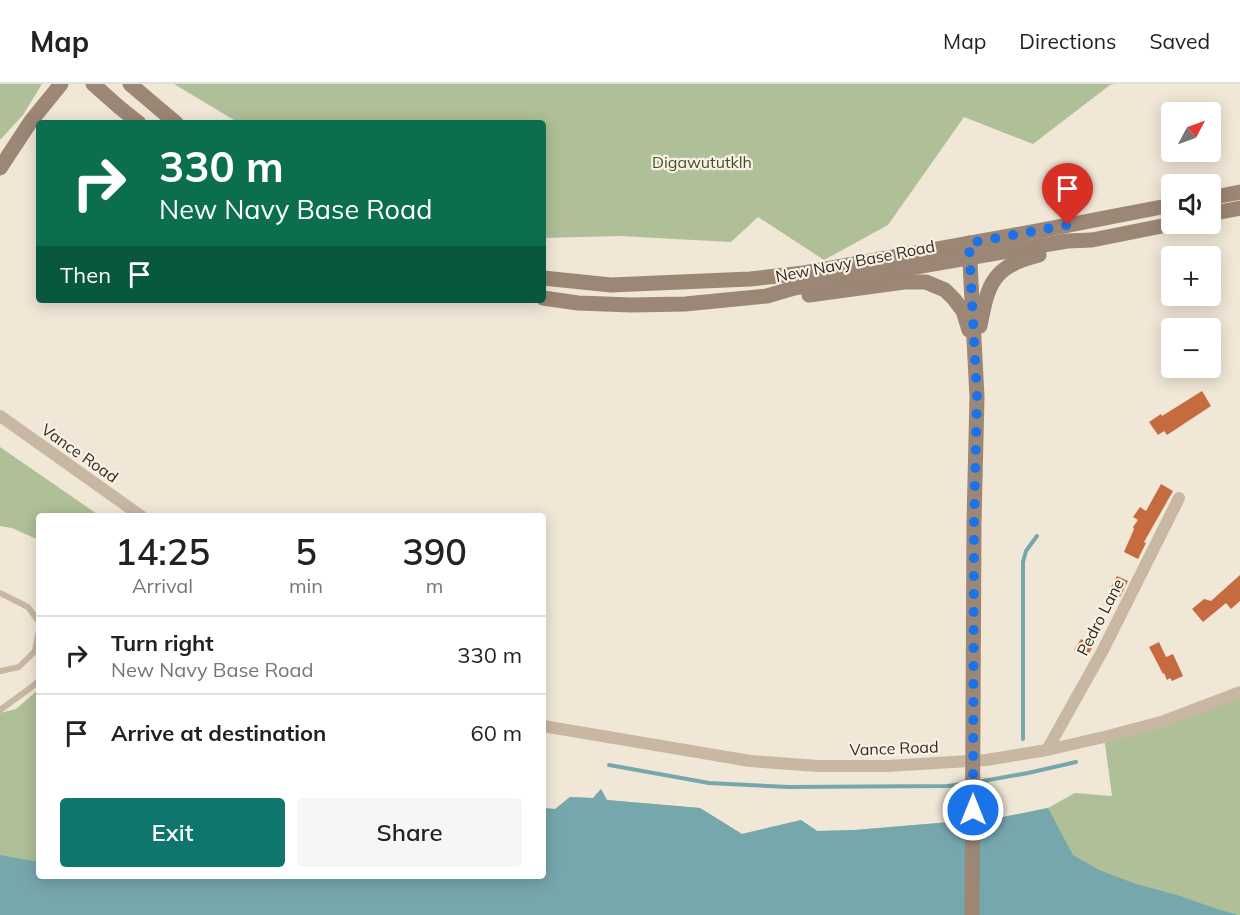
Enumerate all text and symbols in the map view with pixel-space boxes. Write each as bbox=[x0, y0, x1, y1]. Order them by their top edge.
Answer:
text: Map bbox=[30, 24, 89, 59]
text: Map bbox=[943, 28, 986, 54]
text: Directions bbox=[1019, 28, 1116, 54]
text: Saved bbox=[1149, 28, 1210, 54]
north arrow bbox=[1161, 102, 1221, 162]
map controls bbox=[1161, 102, 1221, 378]
text: 330 m bbox=[159, 140, 284, 193]
icon: right bbox=[60, 144, 138, 222]
park label: Digawututklh bbox=[652, 152, 752, 172]
pin bbox=[1042, 163, 1093, 225]
icon: arrive bbox=[1051, 172, 1084, 205]
button: sound bbox=[1161, 174, 1221, 234]
text: New Navy Base Road bbox=[159, 192, 432, 226]
street label: New Navy Base Road bbox=[774, 236, 936, 286]
button: + bbox=[1161, 246, 1221, 306]
icon: arrive bbox=[123, 258, 156, 291]
text: Then bbox=[60, 261, 111, 289]
button: − bbox=[1161, 318, 1221, 378]
street label: Vance Road bbox=[38, 419, 122, 487]
text: 14:25 bbox=[115, 529, 210, 574]
text: 5 bbox=[295, 529, 317, 574]
text: 390 bbox=[402, 529, 467, 574]
text: Arrival bbox=[132, 573, 193, 598]
text: min bbox=[289, 573, 323, 598]
text: m bbox=[426, 573, 443, 598]
street label: Pedro Lane bbox=[1072, 575, 1128, 659]
text: Turn right bbox=[111, 629, 214, 657]
icon: right bbox=[60, 639, 93, 672]
text: 330 m bbox=[457, 641, 522, 669]
text: New Navy Base Road bbox=[111, 657, 313, 682]
icon: arrive bbox=[60, 717, 93, 750]
text: Arrive at destination bbox=[111, 719, 326, 747]
text: 60 m bbox=[471, 719, 522, 747]
street label: Vance Road bbox=[849, 736, 939, 760]
position arrow bbox=[941, 778, 1005, 842]
button: Exit bbox=[60, 798, 285, 867]
button: Share bbox=[297, 798, 522, 867]

